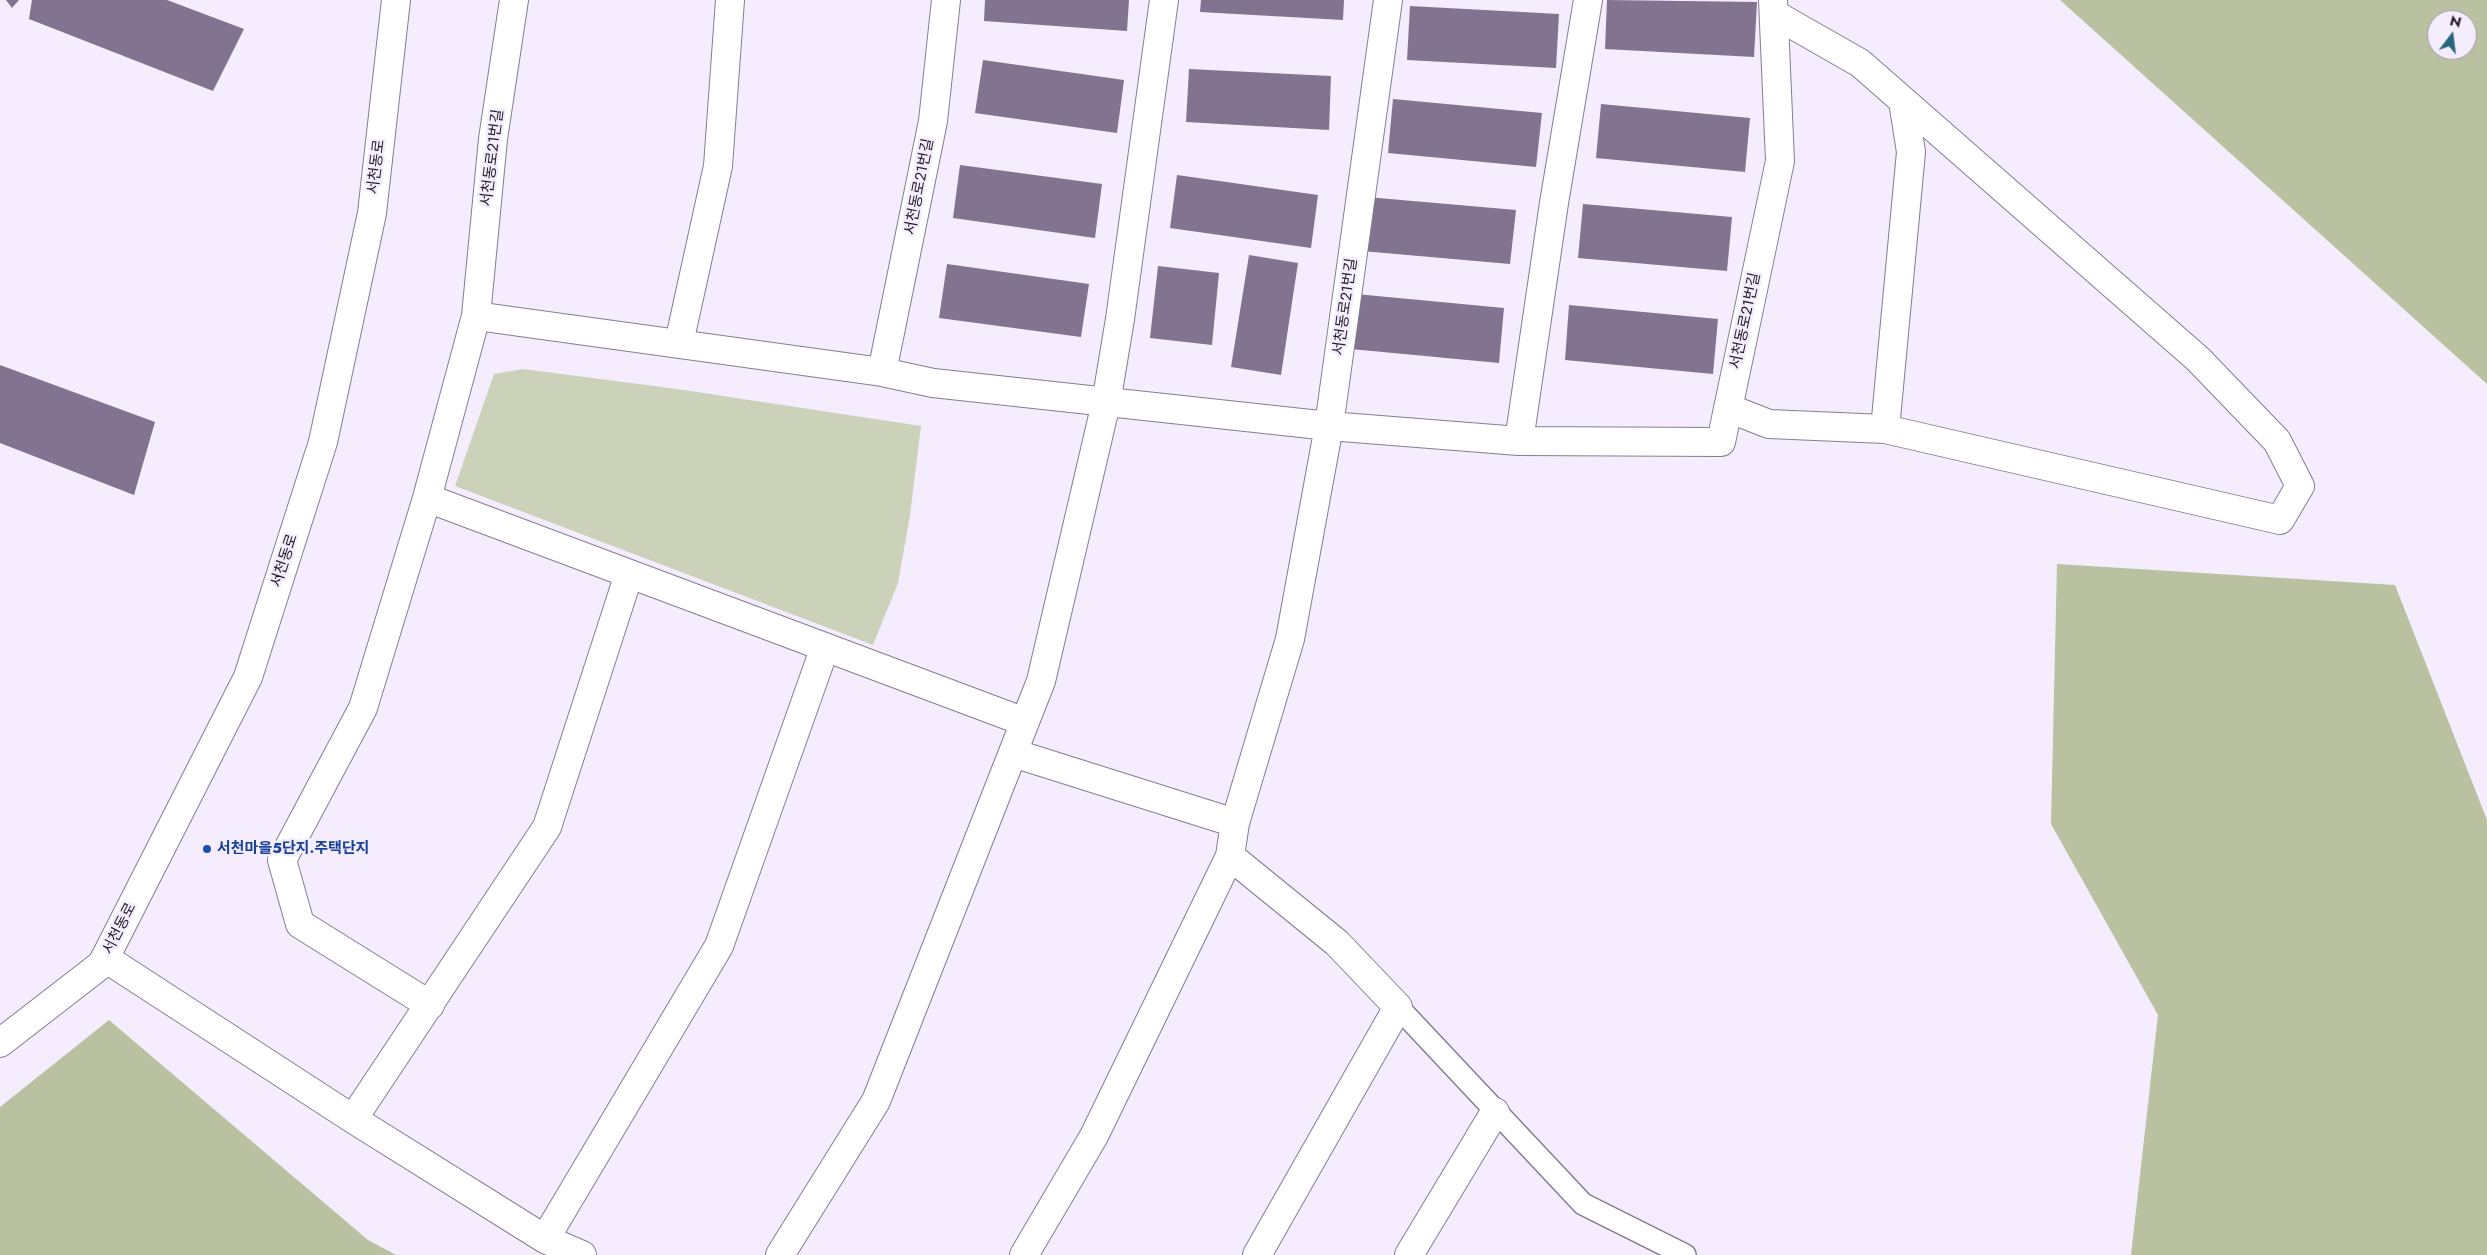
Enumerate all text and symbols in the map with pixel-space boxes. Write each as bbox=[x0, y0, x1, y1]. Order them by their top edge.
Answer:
north arrow bbox=[2427, 10, 2477, 60]
text: N bbox=[2448, 10, 2464, 33]
street label: 서천동로21번길 bbox=[478, 108, 508, 208]
street label: 서천동로21번길 bbox=[902, 137, 938, 237]
street label: 서천동로 bbox=[365, 139, 389, 195]
street label: 서천동로21번길 bbox=[1330, 257, 1362, 357]
street label: 서천동로21번길 bbox=[1727, 271, 1765, 371]
street label: 서천동로 bbox=[268, 532, 302, 590]
place label: 서천마을5단지.주택단지 bbox=[217, 840, 370, 858]
marker: 서천마을5단지.주택단지 bbox=[201, 843, 213, 855]
street label: 서천동로 bbox=[99, 900, 141, 958]

